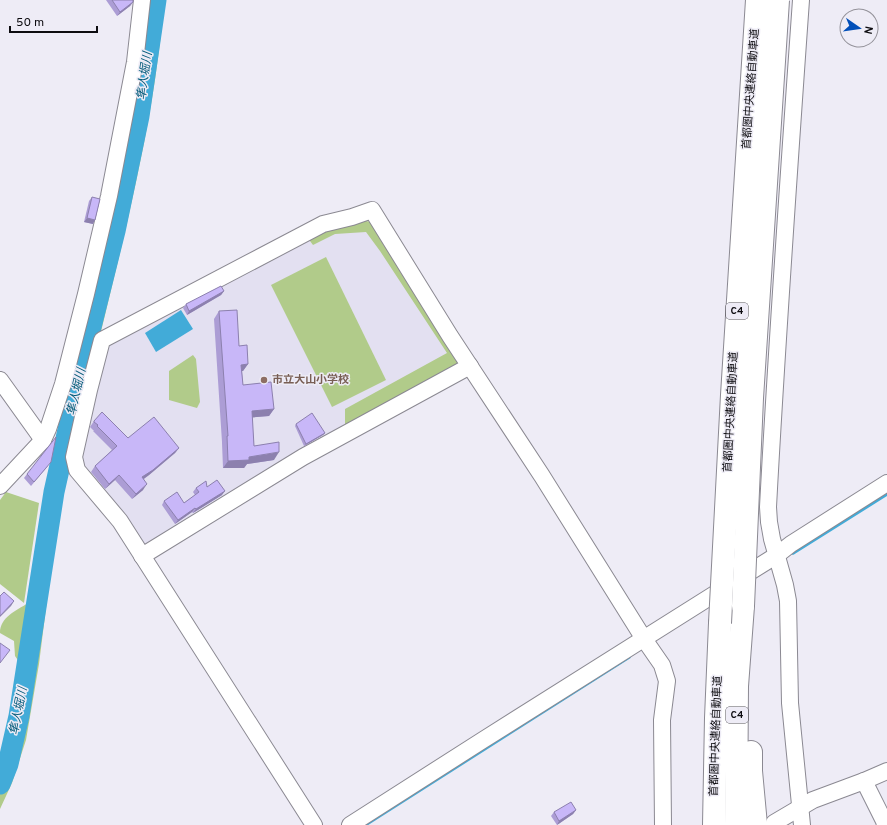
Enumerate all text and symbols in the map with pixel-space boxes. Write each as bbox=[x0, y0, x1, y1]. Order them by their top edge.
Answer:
scale bar bbox=[10, 8, 97, 34]
north arrow bbox=[839, 8, 879, 48]
text: 50 m bbox=[16, 15, 44, 31]
text: N bbox=[860, 25, 875, 35]
street label: 首都圏中央連絡自動車道 bbox=[740, 28, 762, 150]
water label: 隼人堀川 bbox=[134, 49, 157, 101]
road number: C4 bbox=[726, 303, 748, 319]
street label: 首都圏中央連絡自動車道 bbox=[721, 351, 741, 473]
water label: 隼人堀川 bbox=[64, 365, 91, 417]
place label: 市立大山小学校 bbox=[272, 373, 349, 387]
marker: 市立大山小学校 bbox=[259, 375, 269, 385]
street label: 首都圏中央連絡自動車道 bbox=[707, 675, 725, 797]
water label: 隼人堀川 bbox=[7, 684, 32, 736]
road number: C4 bbox=[726, 707, 748, 723]

